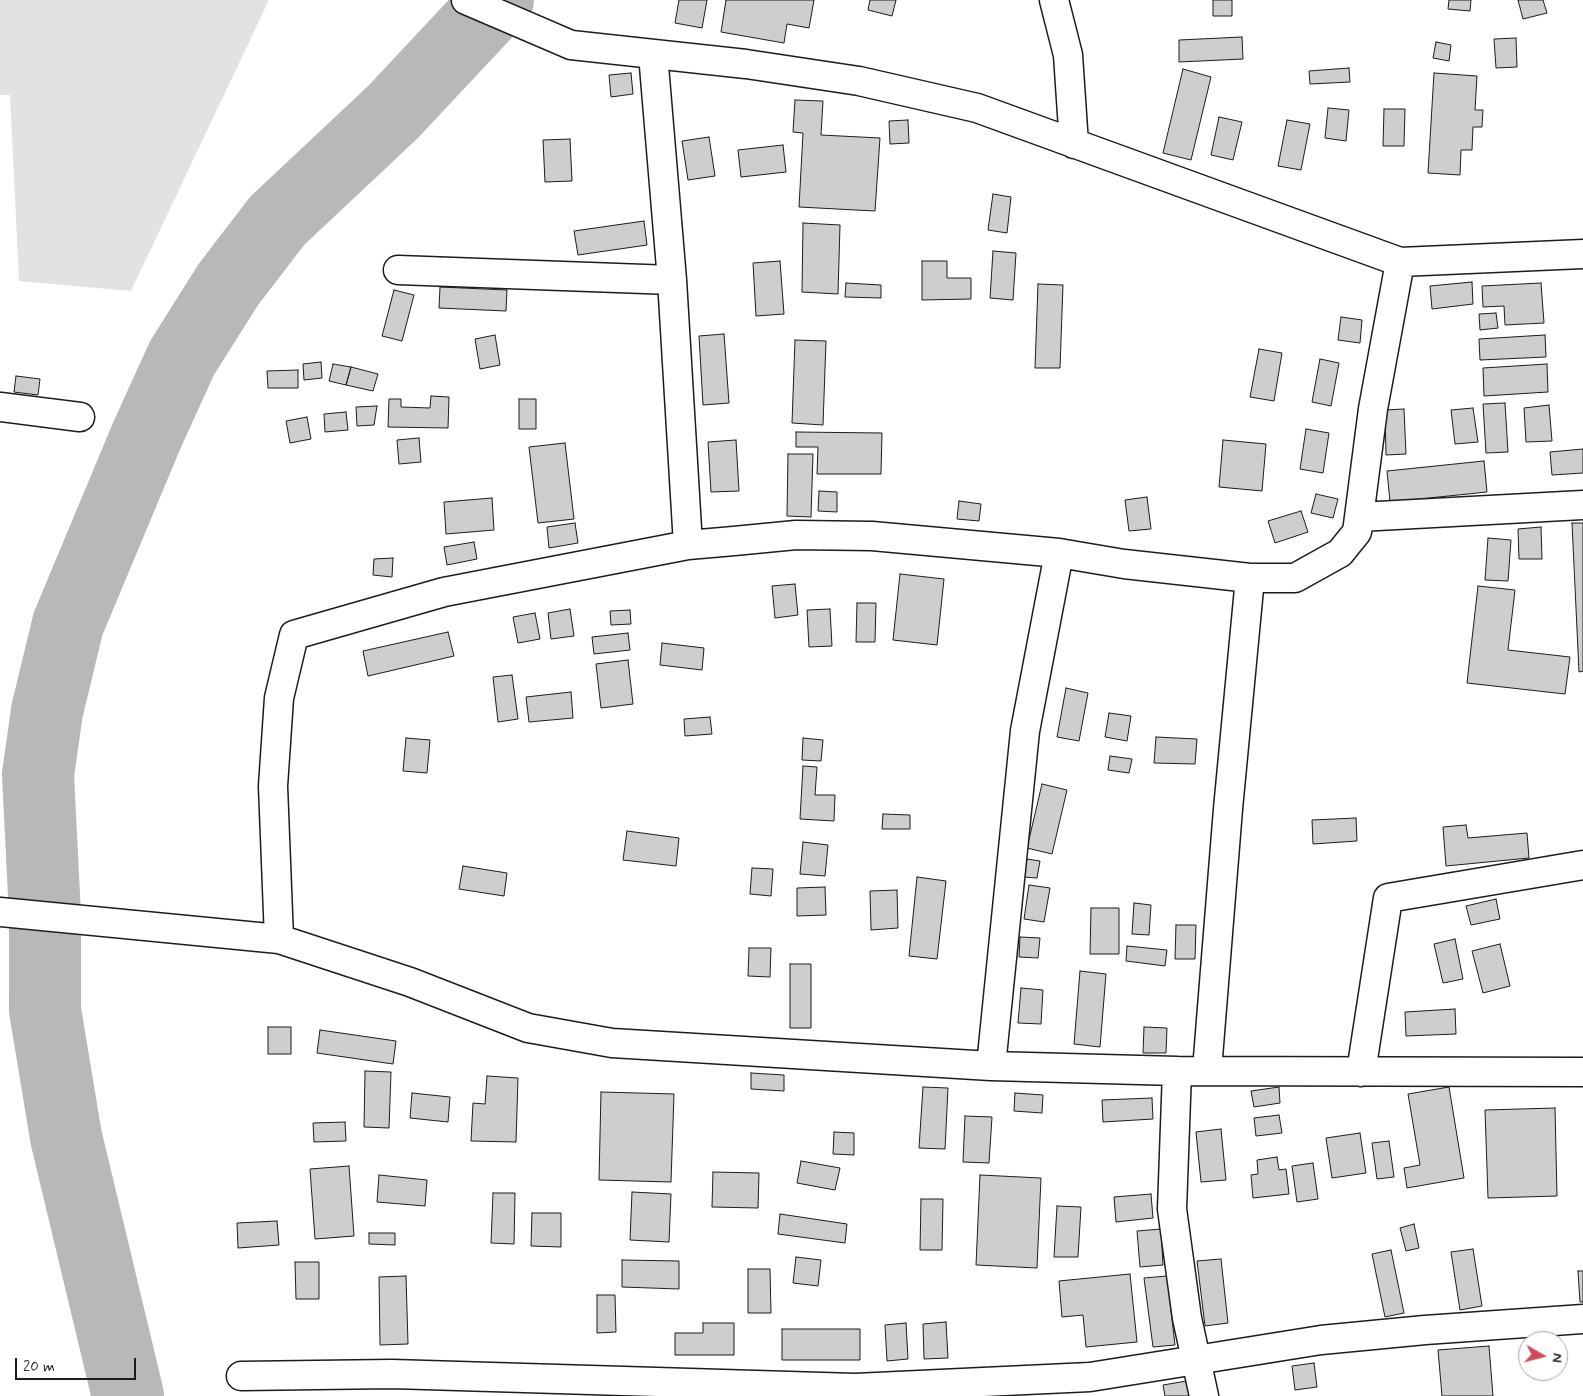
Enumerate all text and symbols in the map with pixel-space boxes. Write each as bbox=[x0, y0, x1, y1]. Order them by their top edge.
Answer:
north arrow bbox=[1518, 1331, 1568, 1381]
scale bar bbox=[18, 1348, 139, 1380]
text: N bbox=[1547, 1352, 1566, 1364]
text: 20 m bbox=[23, 1357, 55, 1377]

